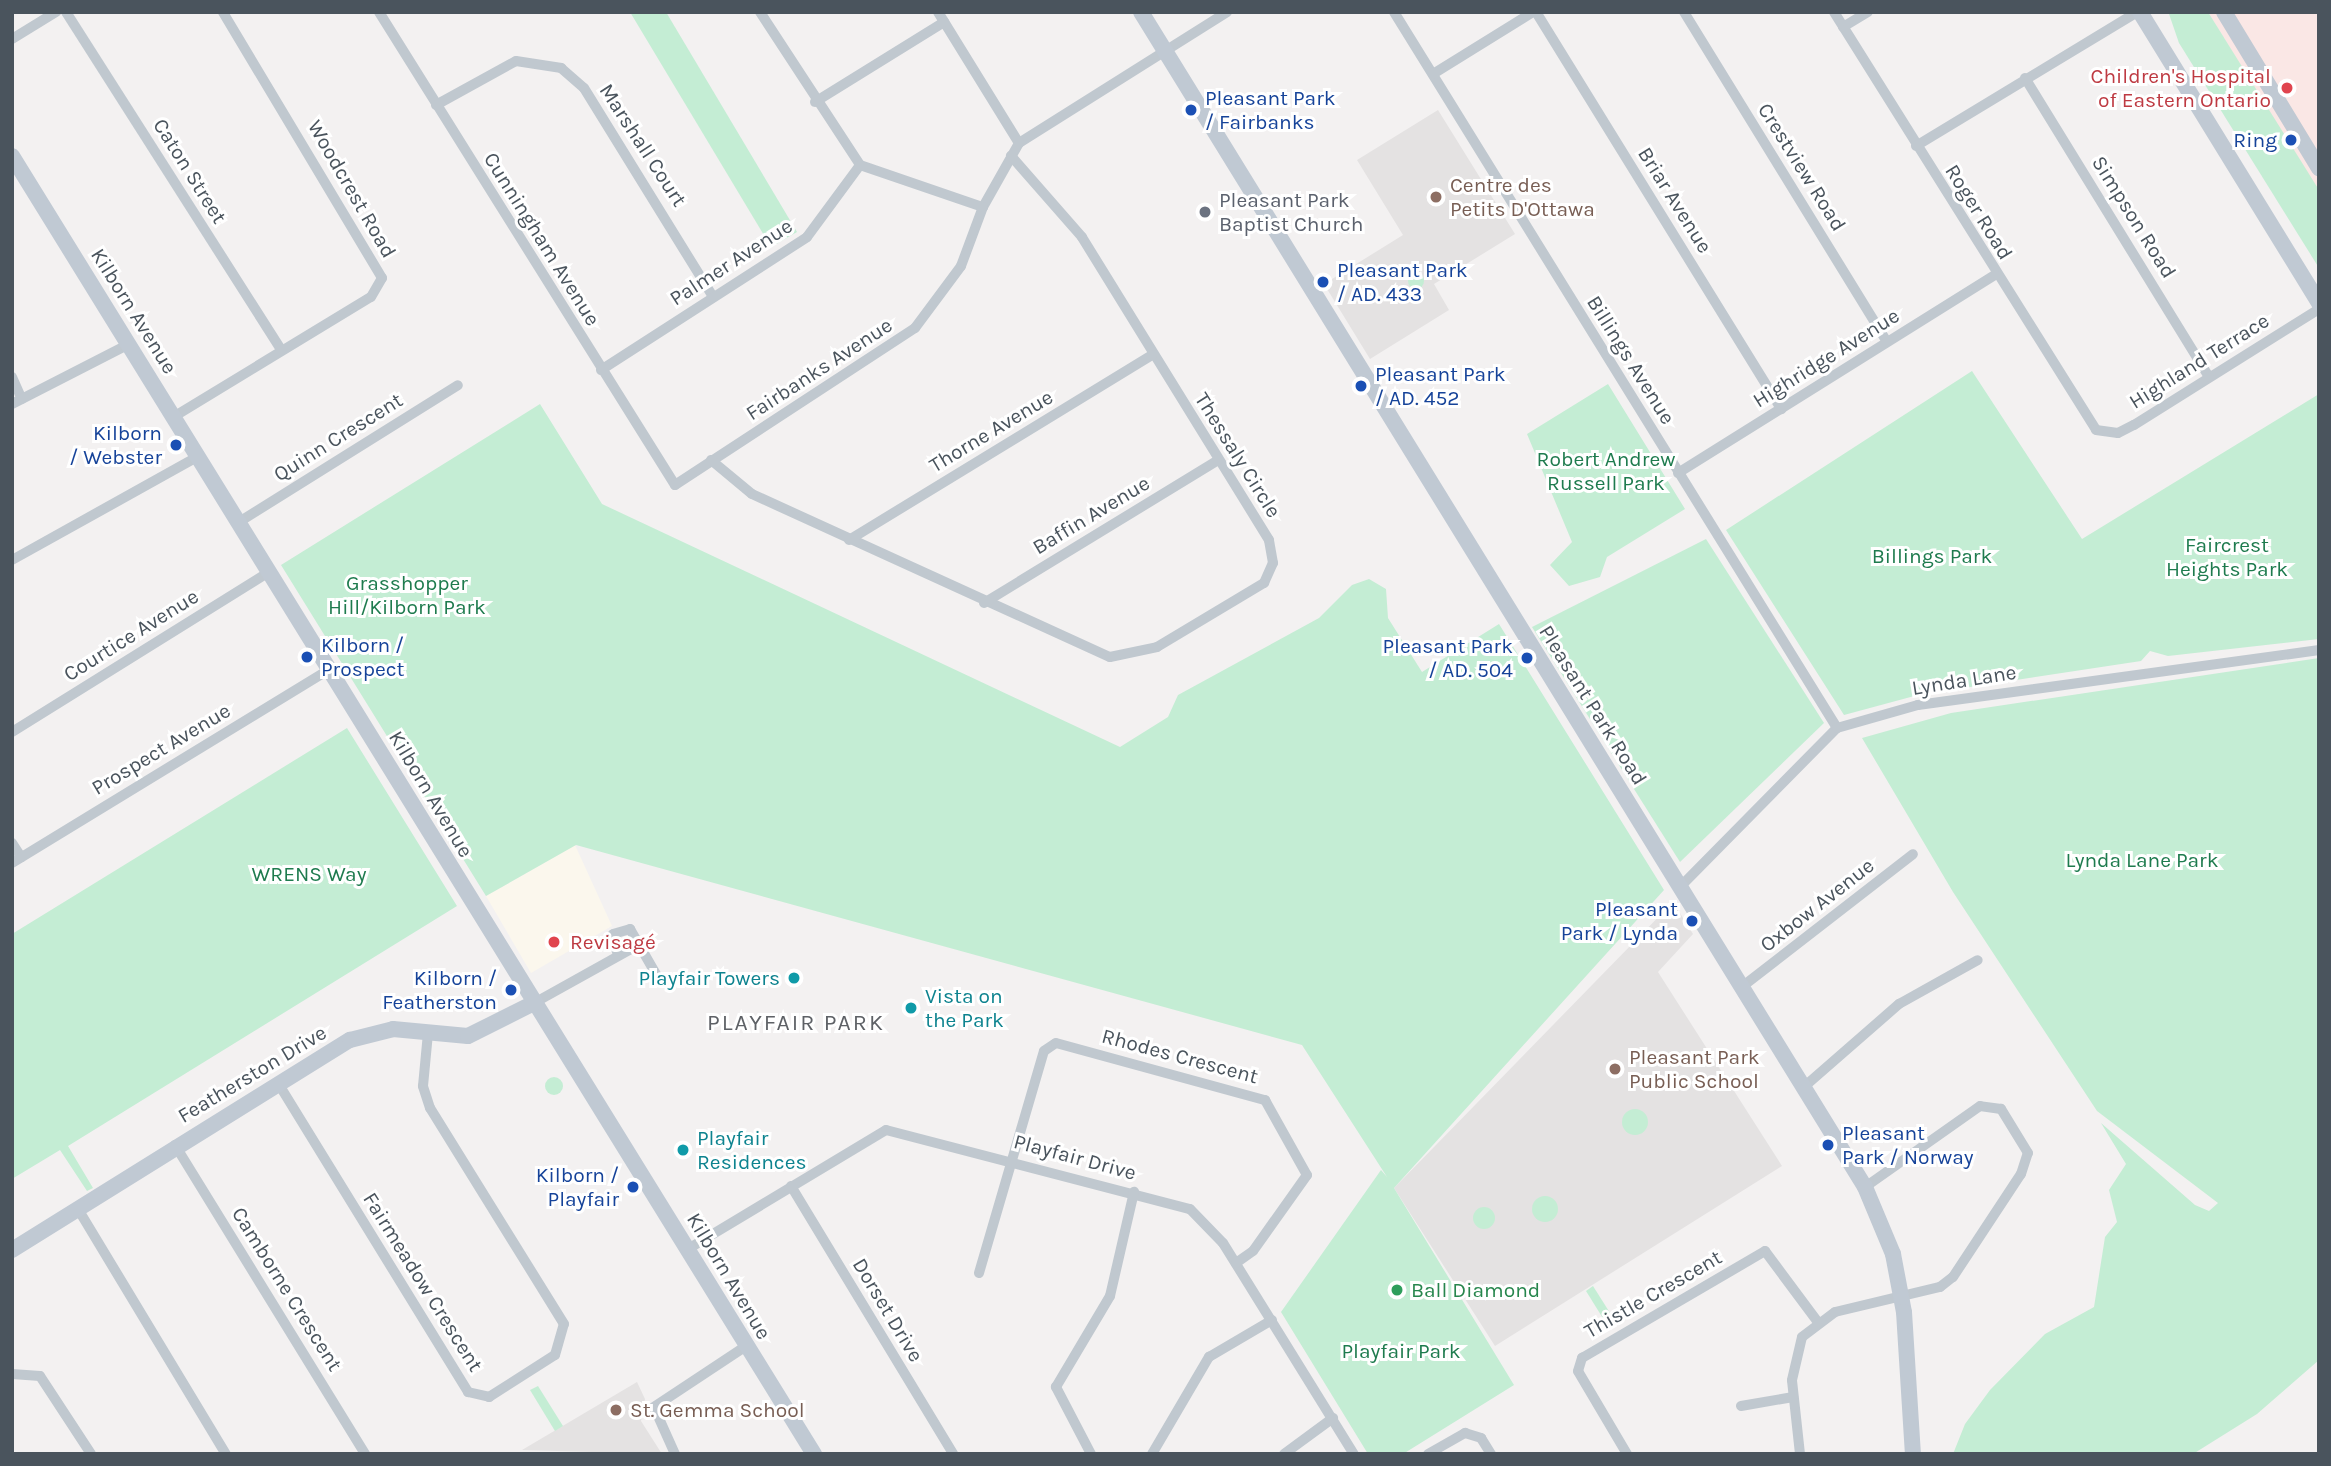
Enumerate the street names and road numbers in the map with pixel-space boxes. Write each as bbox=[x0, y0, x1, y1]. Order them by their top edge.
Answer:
street label: Marshall Court bbox=[594, 79, 692, 211]
street label: Crestview Road bbox=[1753, 98, 1851, 236]
street label: Caton Street bbox=[148, 114, 232, 228]
street label: Woodcrest Road bbox=[302, 116, 402, 262]
street label: Briar Avenue bbox=[1632, 142, 1718, 258]
street label: Cunningham Avenue bbox=[478, 148, 606, 330]
street label: Simpson Road bbox=[2086, 151, 2182, 283]
street label: Roger Road bbox=[1940, 160, 2018, 264]
street label: Palmer Avenue bbox=[665, 213, 797, 311]
street label: Kilborn Avenue bbox=[85, 244, 183, 378]
street label: Billings Avenue bbox=[1581, 291, 1681, 429]
street label: Highridge Avenue bbox=[1748, 303, 1904, 413]
street label: Highland Terrace bbox=[2124, 308, 2274, 414]
street label: Fairbanks Avenue bbox=[741, 312, 897, 426]
street label: Thorne Avenue bbox=[925, 384, 1057, 478]
street label: Quinn Crescent bbox=[269, 387, 407, 487]
street label: Thessaly Circle bbox=[1190, 388, 1286, 522]
street label: Baffin Avenue bbox=[1028, 470, 1154, 560]
street label: Courtice Avenue bbox=[59, 583, 203, 687]
street label: Pleasant Park Road bbox=[1534, 620, 1652, 790]
street label: Lynda Lane bbox=[1910, 659, 2018, 701]
street label: Prospect Avenue bbox=[87, 698, 235, 800]
street label: Kilborn Avenue bbox=[383, 726, 479, 862]
street label: Oxbow Avenue bbox=[1755, 853, 1879, 957]
street label: Featherston Drive bbox=[173, 1020, 331, 1128]
street label: Rhodes Crescent bbox=[1099, 1023, 1261, 1089]
street label: Playfair Drive bbox=[1011, 1129, 1139, 1185]
street label: Fairmeadow Crescent bbox=[358, 1188, 488, 1376]
street label: Camborne Crescent bbox=[226, 1202, 348, 1376]
street label: Kilborn Avenue bbox=[681, 1208, 777, 1344]
street label: Thistle Crescent bbox=[1580, 1244, 1726, 1344]
street label: Dorset Drive bbox=[847, 1254, 929, 1366]

